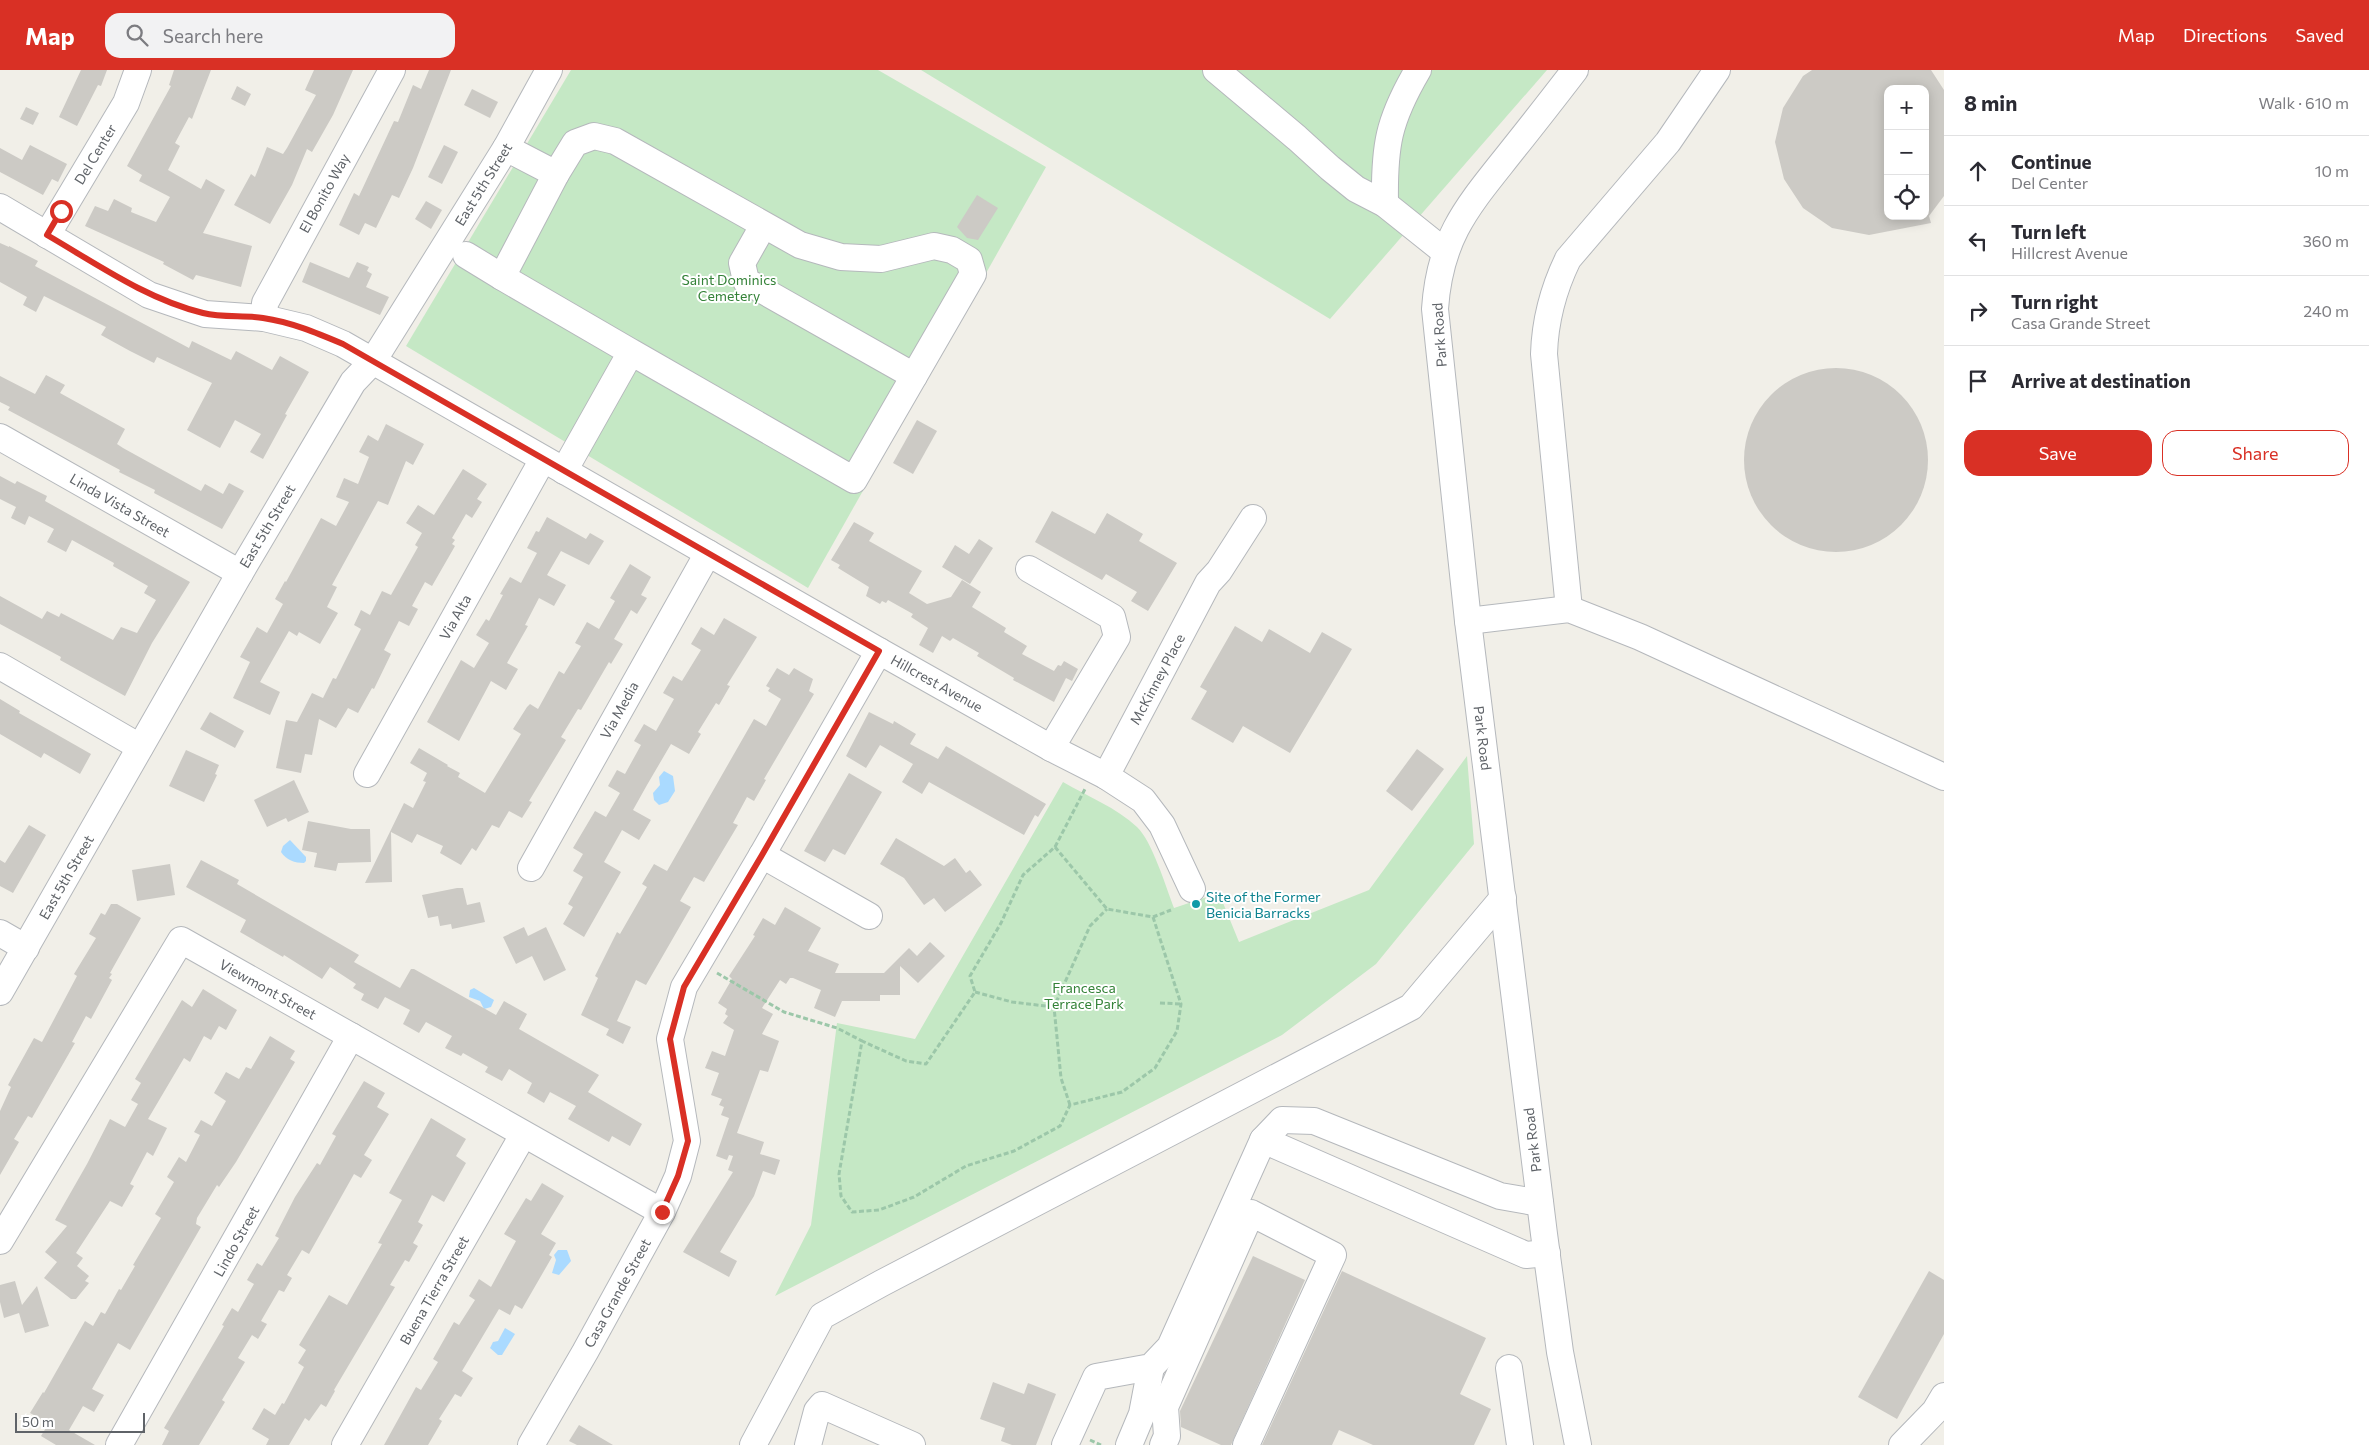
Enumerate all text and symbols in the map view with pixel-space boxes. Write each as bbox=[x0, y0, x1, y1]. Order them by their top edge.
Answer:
search box bbox=[105, 13, 455, 58]
text: Map bbox=[25, 21, 75, 50]
icon: search bbox=[123, 21, 151, 49]
text: Search here bbox=[163, 24, 263, 47]
text: Map bbox=[2118, 24, 2155, 46]
text: Directions bbox=[2183, 24, 2267, 46]
text: Saved bbox=[2295, 24, 2344, 46]
map controls bbox=[1884, 85, 1929, 220]
button: + bbox=[1884, 85, 1929, 130]
text: 8 min bbox=[1964, 90, 2017, 115]
text: Walk · 610 m bbox=[2259, 93, 2349, 112]
street label: Del Center bbox=[70, 120, 120, 187]
button: − bbox=[1884, 130, 1929, 175]
street label: East 5th Street bbox=[451, 139, 515, 229]
street label: El Bonito Way bbox=[295, 150, 353, 236]
text: Continue bbox=[2011, 150, 2091, 173]
icon: ahead bbox=[1964, 157, 1992, 185]
text: 10 m bbox=[2315, 161, 2349, 180]
text: Del Center bbox=[2011, 173, 2088, 192]
button: locate bbox=[1884, 175, 1929, 220]
route start bbox=[50, 200, 73, 223]
text: Turn left bbox=[2011, 220, 2086, 243]
icon: left bbox=[1964, 227, 1992, 255]
text: 360 m bbox=[2303, 231, 2349, 250]
text: Hillcrest Avenue bbox=[2011, 243, 2128, 262]
park label: Saint Dominics Cemetery bbox=[682, 271, 776, 304]
text: Turn right bbox=[2011, 290, 2098, 313]
icon: right bbox=[1964, 297, 1992, 325]
text: 240 m bbox=[2303, 301, 2349, 320]
street label: Park Road bbox=[1428, 302, 1450, 368]
text: Casa Grande Street bbox=[2011, 313, 2151, 332]
icon: arrive bbox=[1964, 367, 1992, 395]
text: Arrive at destination bbox=[2011, 369, 2191, 392]
button: Save bbox=[1964, 430, 2152, 476]
button: Share bbox=[2162, 430, 2349, 476]
street label: Linda Vista Street bbox=[67, 469, 173, 541]
street label: East 5th Street bbox=[235, 481, 299, 571]
street label: Via Alta bbox=[436, 591, 474, 643]
street label: McKinney Place bbox=[1126, 631, 1188, 727]
street label: Hillcrest Avenue bbox=[888, 651, 986, 715]
street label: Via Media bbox=[596, 678, 642, 742]
street label: Park Road bbox=[1471, 705, 1495, 771]
street label: East 5th Street bbox=[35, 832, 97, 922]
place label: Site of the Former Benicia Barracks bbox=[1206, 888, 1321, 921]
marker: Site of the Former Benicia Barracks bbox=[1190, 898, 1202, 910]
street label: Viewmont Street bbox=[217, 955, 320, 1023]
park label: Francesca Terrace Park bbox=[1044, 979, 1124, 1012]
street label: Park Road bbox=[1520, 1107, 1544, 1173]
route end bbox=[651, 1201, 674, 1224]
street label: Lindo Street bbox=[210, 1202, 263, 1279]
street label: Buena Tierra Street bbox=[396, 1232, 472, 1347]
street label: Casa Grande Street bbox=[580, 1235, 654, 1351]
scale bar bbox=[15, 1410, 145, 1433]
text: 50 m bbox=[22, 1413, 54, 1430]

